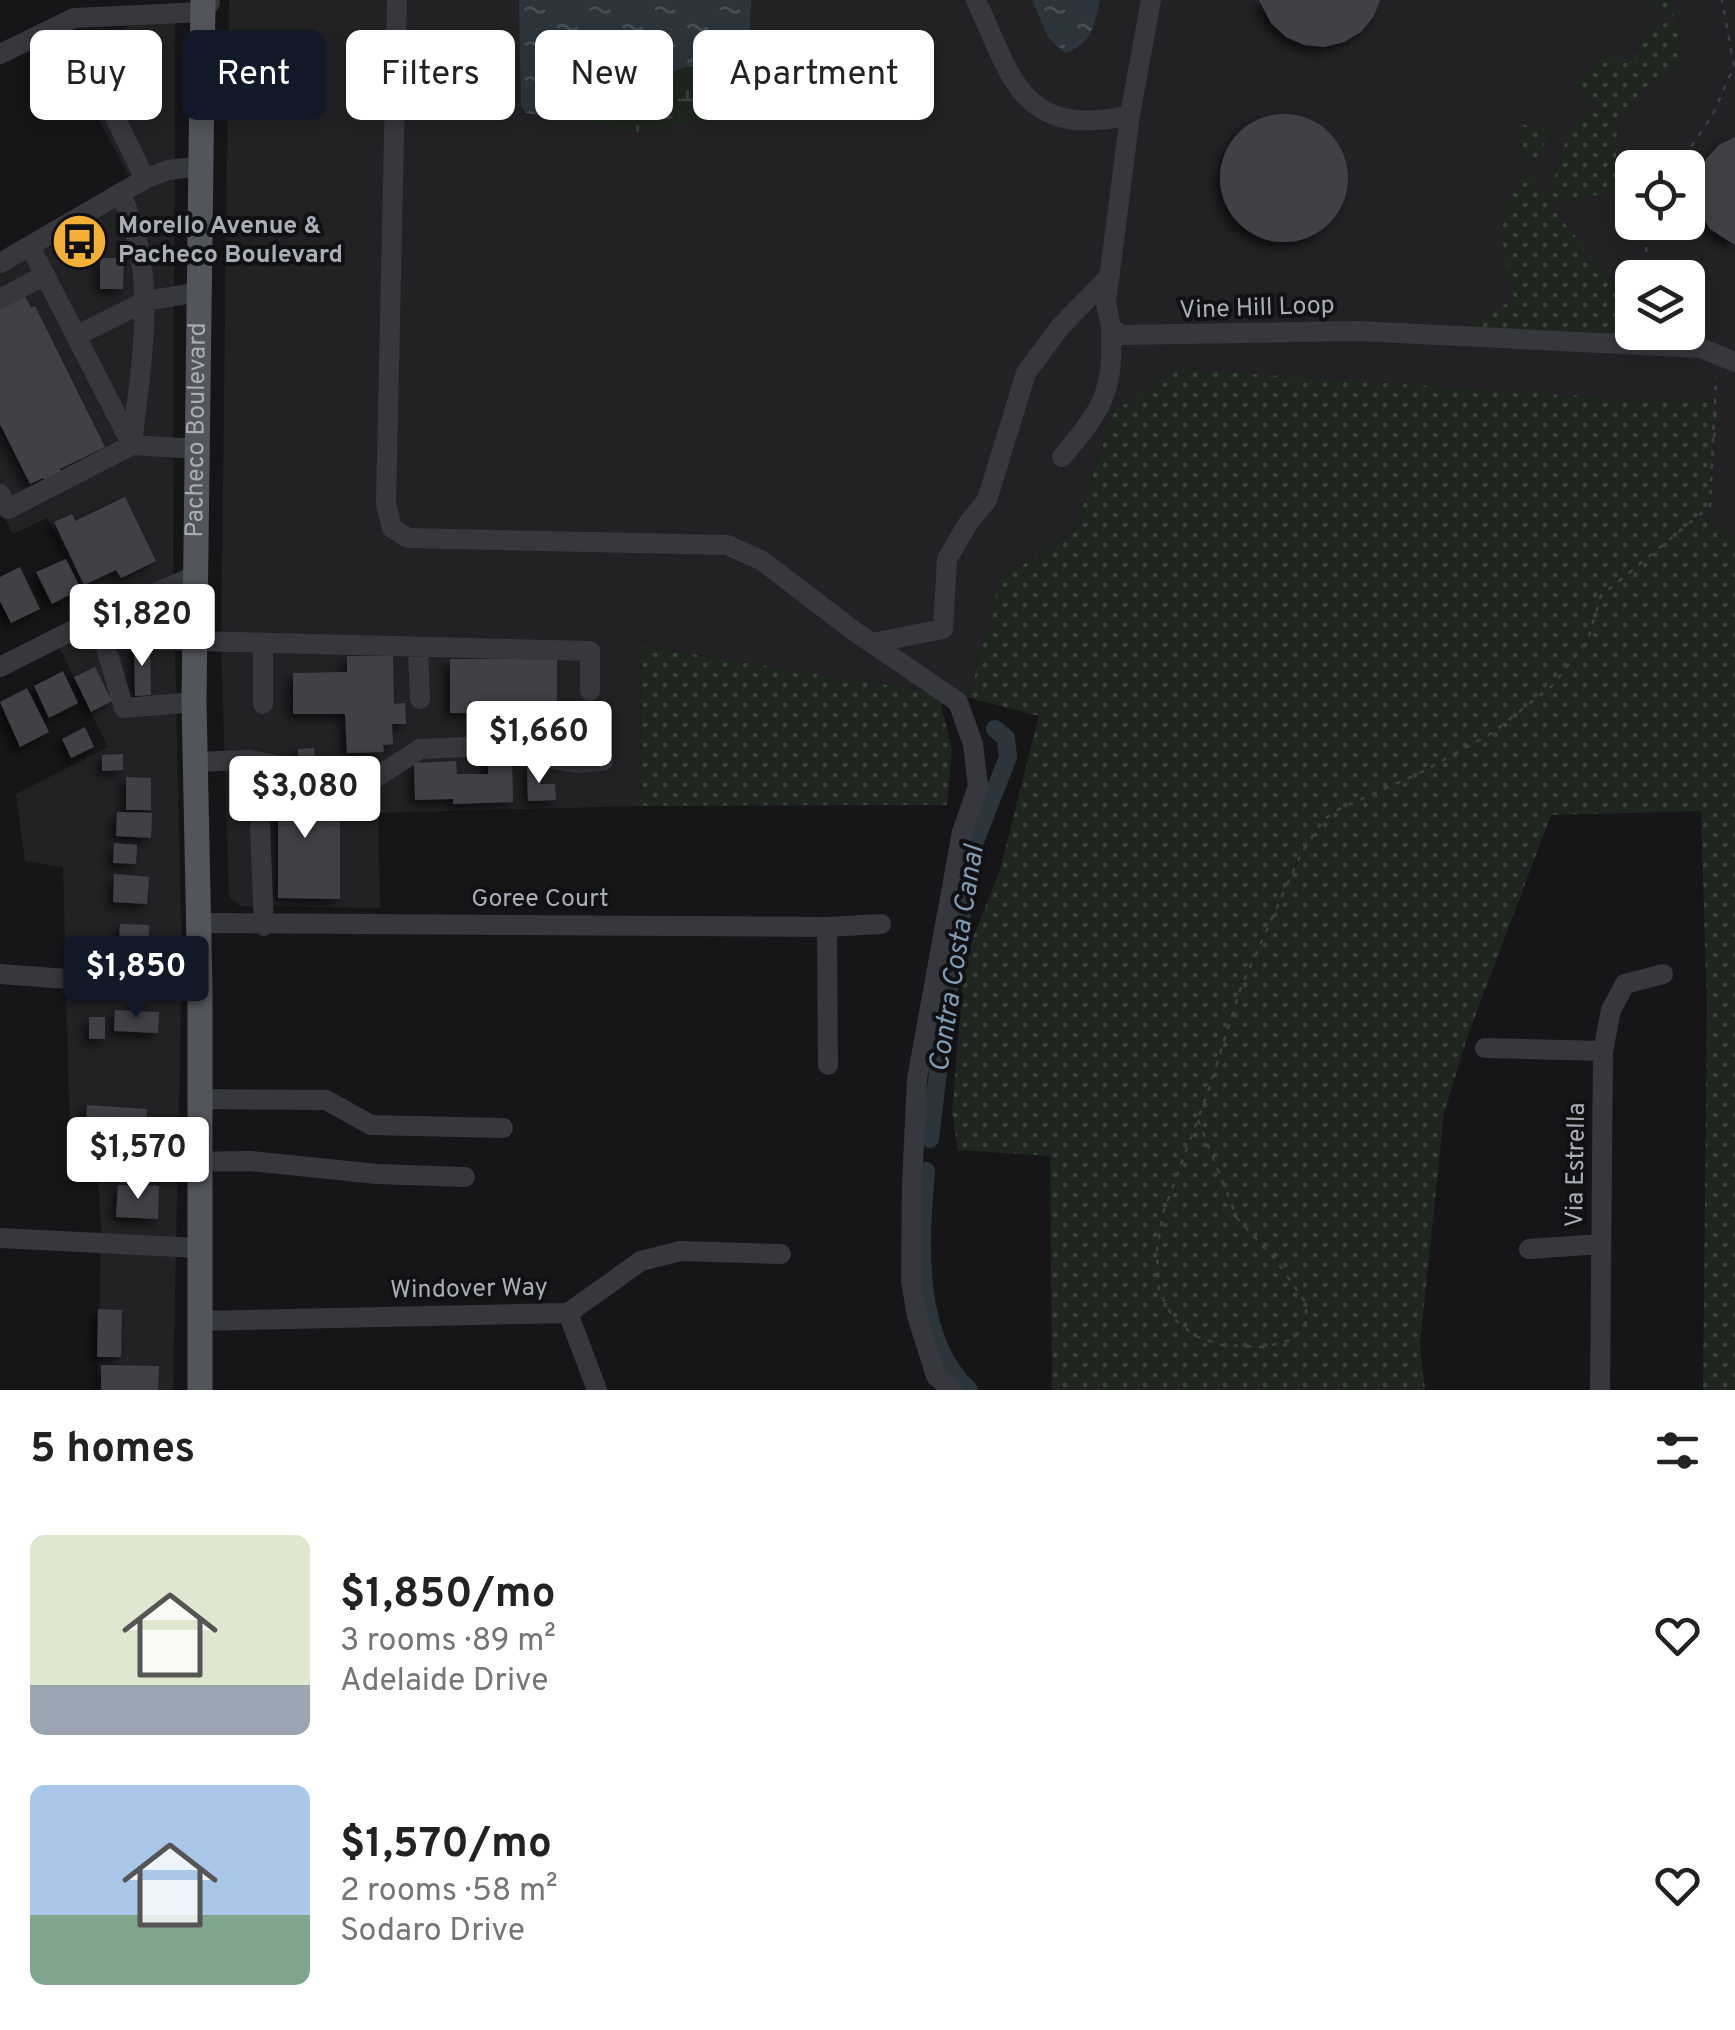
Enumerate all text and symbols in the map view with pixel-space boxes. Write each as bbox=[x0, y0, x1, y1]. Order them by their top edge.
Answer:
chip: Buy bbox=[30, 30, 162, 120]
chip: Rent bbox=[182, 30, 326, 120]
chip: Filters bbox=[346, 30, 515, 120]
chip: New bbox=[535, 30, 673, 120]
chip: Apartment bbox=[693, 30, 934, 120]
map controls bbox=[1615, 150, 1705, 350]
button: locate bbox=[1615, 150, 1705, 240]
bus stop icon: Morello Avenue & Pacheco Boulevard bbox=[49, 211, 109, 271]
place label: Morello Avenue & Pacheco Boulevard bbox=[118, 211, 343, 272]
button: layers bbox=[1615, 260, 1705, 350]
street label: Vine Hill Loop bbox=[1179, 290, 1335, 328]
street label: Pacheco Boulevard bbox=[180, 322, 215, 538]
pin: $1,820 bbox=[61, 584, 223, 669]
text: $1,820 bbox=[92, 596, 192, 636]
pin: $1,660 bbox=[458, 701, 620, 786]
text: $1,660 bbox=[489, 713, 589, 753]
pin: $3,080 bbox=[224, 756, 386, 841]
text: $3,080 bbox=[251, 768, 359, 808]
water label: Contra Costa Canal bbox=[922, 841, 994, 1075]
street label: Goree Court bbox=[471, 884, 609, 916]
pin: $1,850 bbox=[55, 936, 217, 1021]
text: $1,850 bbox=[85, 948, 187, 988]
street label: Via Estrella bbox=[1560, 1102, 1594, 1228]
pin: $1,570 bbox=[57, 1117, 219, 1202]
text: $1,570 bbox=[89, 1129, 187, 1169]
street label: Windover Way bbox=[390, 1273, 548, 1307]
icon: filters bbox=[1650, 1423, 1705, 1478]
text: 5 homes bbox=[30, 1424, 195, 1477]
text: $1,850/mo bbox=[340, 1569, 555, 1622]
icon: home bbox=[110, 1575, 230, 1695]
icon: heart bbox=[1650, 1608, 1705, 1663]
text: 3 rooms · 89 m² bbox=[340, 1622, 556, 1662]
text: Adelaide Drive bbox=[340, 1662, 548, 1702]
text: $1,570/mo bbox=[340, 1819, 552, 1872]
icon: home bbox=[110, 1825, 230, 1945]
icon: heart bbox=[1650, 1858, 1705, 1913]
text: 2 rooms · 58 m² bbox=[340, 1872, 558, 1912]
text: Sodaro Drive bbox=[340, 1912, 525, 1952]

